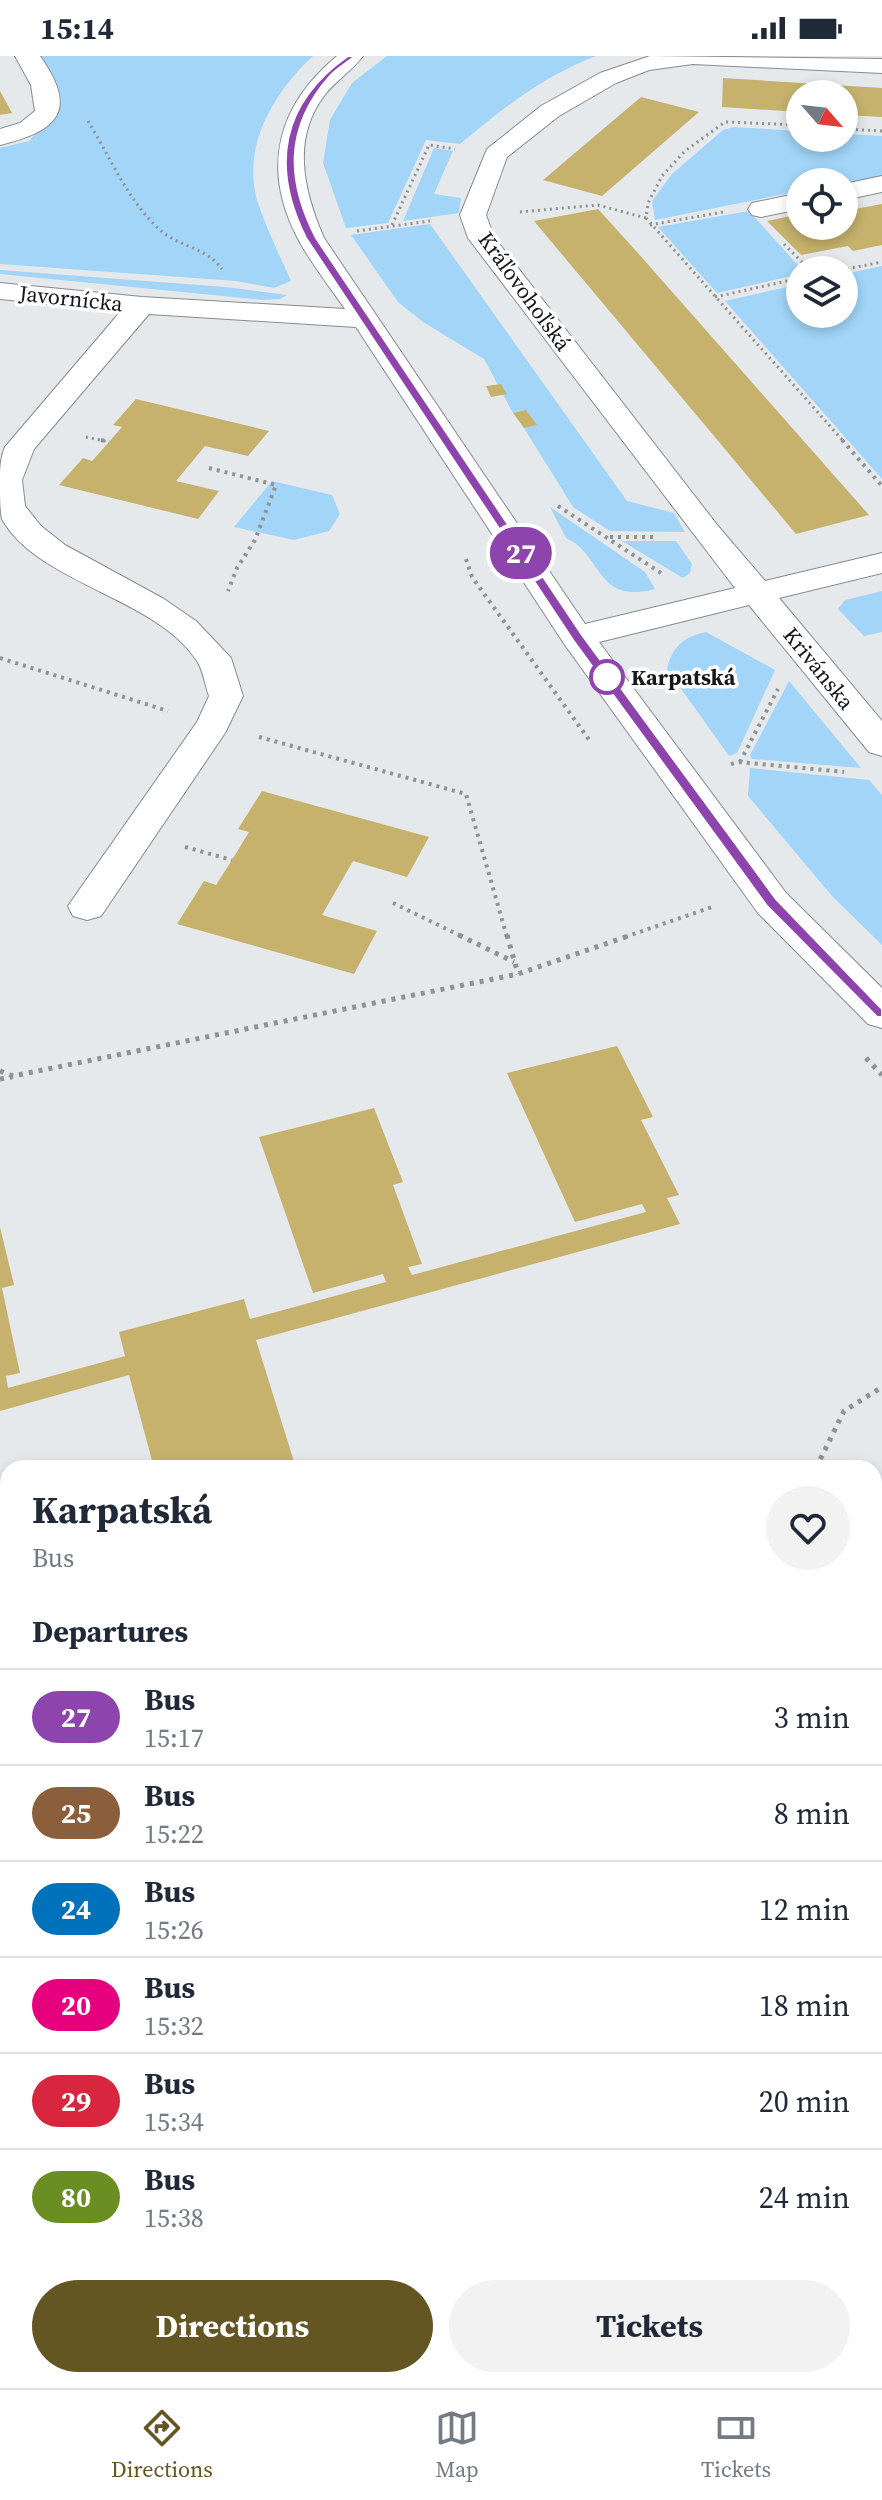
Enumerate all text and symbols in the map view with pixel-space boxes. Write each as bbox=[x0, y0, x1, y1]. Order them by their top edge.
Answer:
text: 15:14 bbox=[40, 8, 114, 49]
north arrow bbox=[786, 80, 858, 152]
map controls bbox=[786, 80, 858, 328]
button: locate bbox=[786, 168, 858, 240]
street label: Kráľovohoľská bbox=[472, 225, 579, 357]
button: layers bbox=[786, 256, 858, 328]
street label: Javornícka bbox=[17, 278, 125, 318]
line badge: 27 bbox=[485, 527, 557, 579]
text: 27 bbox=[506, 534, 536, 572]
street label: Krivánska bbox=[777, 620, 862, 716]
marker: Karpatská bbox=[590, 660, 624, 694]
place label: Karpatská bbox=[631, 662, 736, 692]
text: Karpatská bbox=[32, 1484, 212, 1536]
button: heart bbox=[766, 1486, 850, 1570]
text: Bus bbox=[32, 1540, 74, 1576]
text: Departures bbox=[32, 1611, 188, 1652]
text: Bus bbox=[144, 1679, 195, 1720]
text: 3 min bbox=[774, 1697, 850, 1738]
text: 27 bbox=[61, 1698, 91, 1736]
text: 15:17 bbox=[144, 1720, 204, 1756]
text: Bus bbox=[144, 1775, 195, 1816]
text: 8 min bbox=[774, 1793, 850, 1834]
text: 25 bbox=[61, 1794, 91, 1832]
text: 15:22 bbox=[144, 1816, 204, 1852]
text: Bus bbox=[144, 1871, 195, 1912]
text: 12 min bbox=[759, 1889, 850, 1930]
text: 24 bbox=[61, 1890, 91, 1928]
text: 15:26 bbox=[144, 1912, 204, 1948]
text: Bus bbox=[144, 1967, 195, 2008]
text: 18 min bbox=[759, 1985, 850, 2026]
text: 20 bbox=[61, 1986, 91, 2024]
text: 15:32 bbox=[144, 2008, 204, 2044]
text: Bus bbox=[144, 2063, 195, 2104]
text: 20 min bbox=[759, 2081, 850, 2122]
text: 29 bbox=[61, 2082, 91, 2120]
text: 15:34 bbox=[144, 2104, 204, 2140]
text: Bus bbox=[144, 2159, 195, 2200]
text: 24 min bbox=[759, 2177, 850, 2218]
text: 80 bbox=[61, 2178, 91, 2216]
text: 15:38 bbox=[144, 2200, 204, 2236]
button: Directions bbox=[32, 2280, 433, 2372]
button: Tickets bbox=[449, 2280, 850, 2372]
tab: Directions bbox=[111, 2406, 213, 2484]
tab: Map bbox=[435, 2406, 479, 2484]
tab: Tickets bbox=[701, 2406, 771, 2484]

